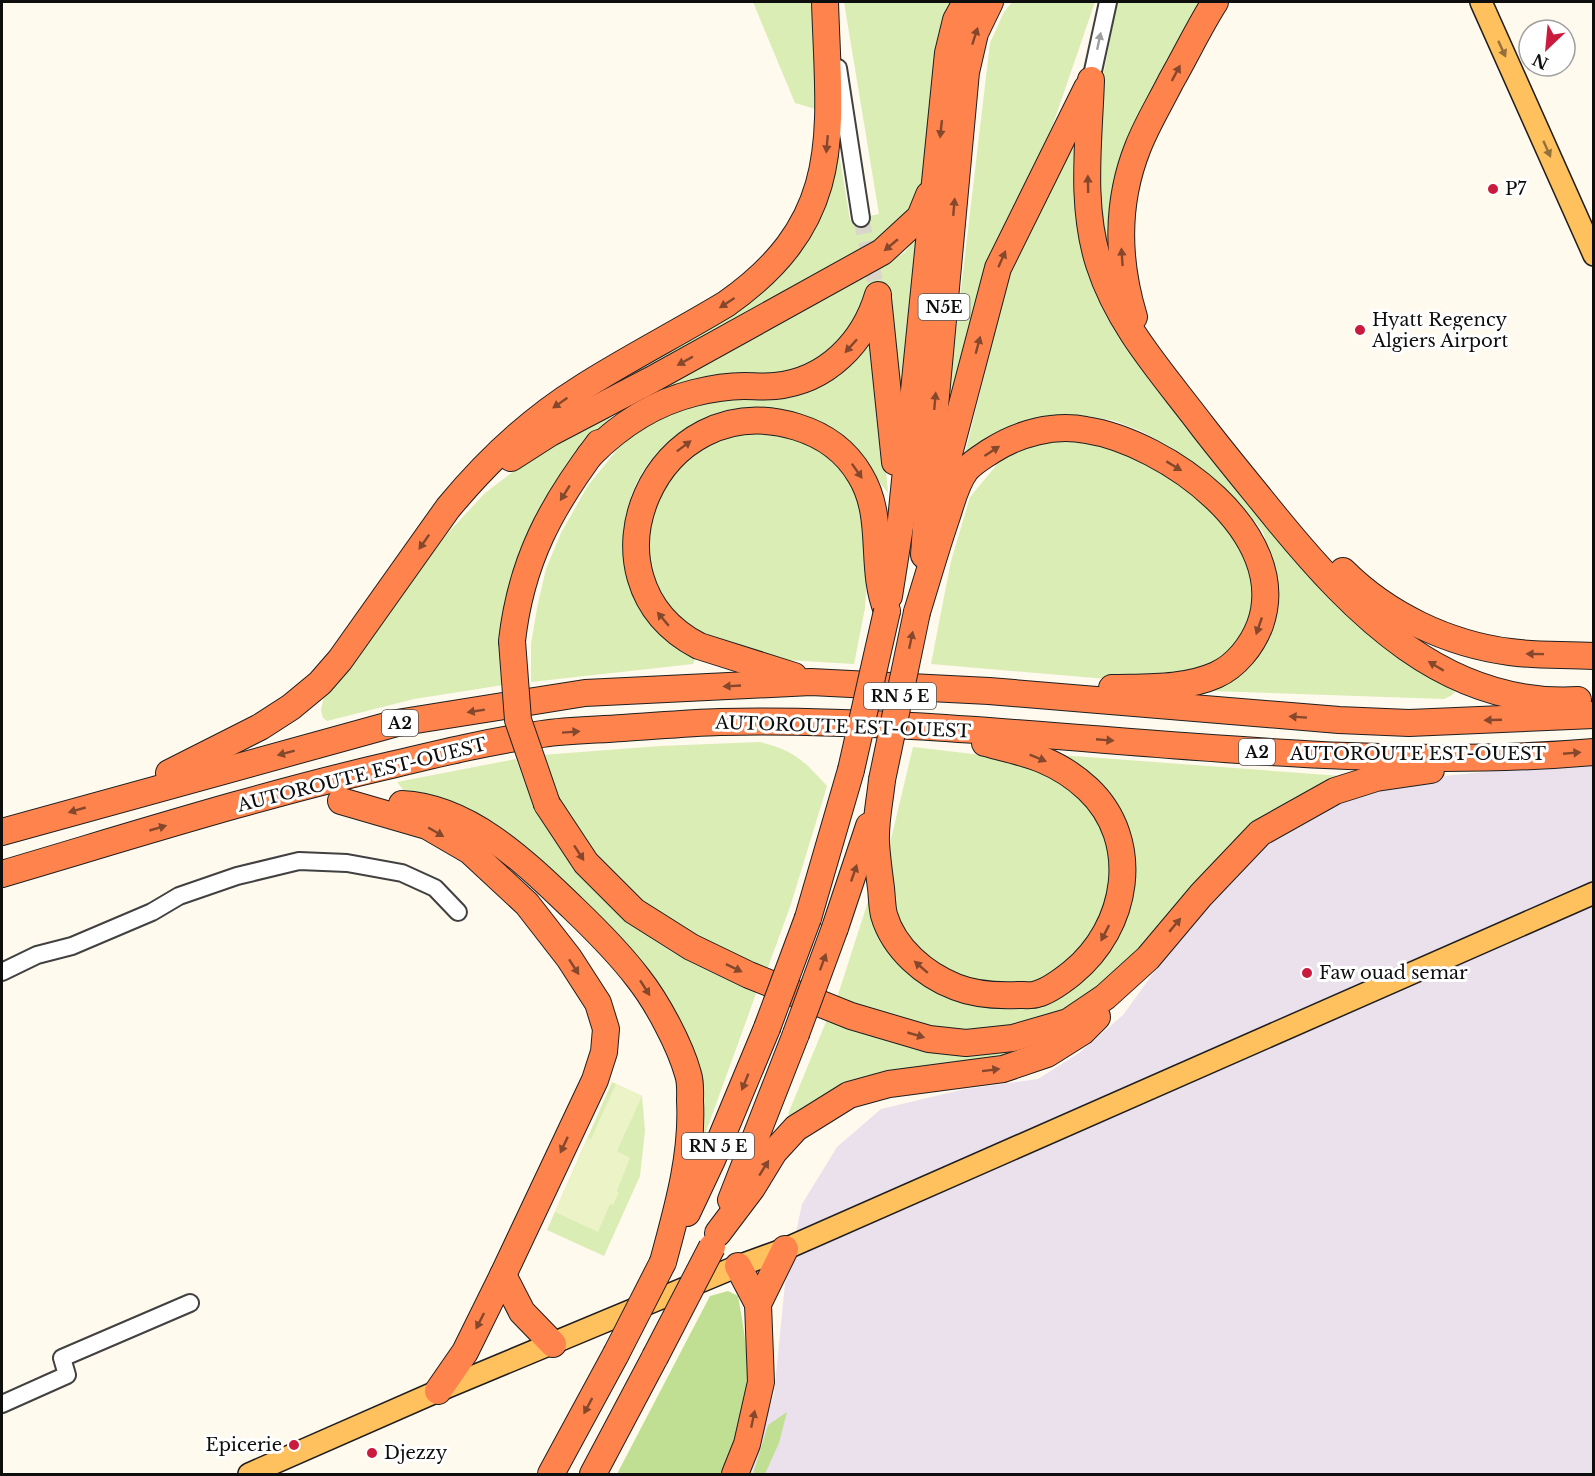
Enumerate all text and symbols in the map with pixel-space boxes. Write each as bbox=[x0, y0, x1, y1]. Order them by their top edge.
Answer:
north arrow bbox=[1517, 18, 1577, 78]
one-way arrow bbox=[971, 27, 981, 45]
one-way arrow bbox=[1095, 31, 1105, 50]
one-way arrow bbox=[1498, 40, 1507, 57]
text: N bbox=[1529, 49, 1552, 74]
one-way arrow bbox=[1171, 64, 1181, 81]
one-way arrow bbox=[936, 119, 945, 138]
one-way arrow bbox=[822, 134, 832, 153]
one-way arrow bbox=[1543, 141, 1552, 158]
one-way arrow bbox=[1083, 174, 1093, 193]
place label: P7 bbox=[1505, 178, 1527, 200]
marker: P7 bbox=[1486, 182, 1500, 196]
one-way arrow bbox=[949, 197, 959, 216]
one-way arrow bbox=[883, 238, 899, 251]
one-way arrow bbox=[1117, 247, 1127, 266]
one-way arrow bbox=[998, 250, 1007, 267]
road number: N5E bbox=[918, 294, 970, 320]
one-way arrow bbox=[719, 297, 735, 308]
place label: Hyatt Regency Algiers Airport bbox=[1371, 309, 1508, 352]
marker: Hyatt Regency Algiers Airport bbox=[1353, 323, 1367, 337]
one-way arrow bbox=[973, 335, 983, 354]
one-way arrow bbox=[845, 338, 858, 353]
one-way arrow bbox=[676, 356, 693, 366]
one-way arrow bbox=[930, 392, 940, 411]
one-way arrow bbox=[552, 397, 568, 409]
one-way arrow bbox=[677, 440, 692, 452]
one-way arrow bbox=[984, 445, 1000, 456]
one-way arrow bbox=[1166, 461, 1183, 471]
one-way arrow bbox=[851, 462, 863, 478]
one-way arrow bbox=[559, 485, 570, 501]
one-way arrow bbox=[419, 534, 431, 549]
one-way arrow bbox=[657, 612, 670, 627]
one-way arrow bbox=[1254, 617, 1264, 635]
one-way arrow bbox=[907, 631, 917, 649]
one-way arrow bbox=[1526, 649, 1545, 659]
one-way arrow bbox=[1428, 661, 1444, 672]
one-way arrow bbox=[723, 681, 742, 690]
road number: RN 5 E bbox=[864, 683, 936, 709]
one-way arrow bbox=[466, 706, 485, 715]
road number: A2 bbox=[382, 710, 418, 736]
street label: AUTOROUTE EST-OUEST bbox=[714, 712, 972, 742]
one-way arrow bbox=[1289, 712, 1308, 722]
one-way arrow bbox=[1484, 715, 1503, 724]
one-way arrow bbox=[562, 727, 581, 736]
street label: AUTOROUTE EST-OUEST bbox=[234, 733, 489, 817]
one-way arrow bbox=[1096, 736, 1115, 745]
road number: A2 bbox=[1239, 739, 1275, 765]
street label: AUTOROUTE EST-OUEST bbox=[1289, 743, 1546, 765]
one-way arrow bbox=[276, 749, 295, 759]
one-way arrow bbox=[1563, 749, 1582, 758]
one-way arrow bbox=[1030, 753, 1048, 763]
one-way arrow bbox=[68, 806, 86, 815]
one-way arrow bbox=[149, 823, 167, 832]
one-way arrow bbox=[428, 827, 445, 837]
one-way arrow bbox=[573, 845, 584, 861]
one-way arrow bbox=[850, 864, 860, 882]
one-way arrow bbox=[1168, 918, 1181, 933]
one-way arrow bbox=[1100, 925, 1110, 942]
one-way arrow bbox=[818, 952, 828, 970]
one-way arrow bbox=[568, 958, 580, 974]
one-way arrow bbox=[914, 960, 929, 974]
place label: Faw ouad semar bbox=[1319, 962, 1468, 984]
one-way arrow bbox=[725, 963, 742, 972]
marker: Faw ouad semar bbox=[1300, 966, 1314, 980]
one-way arrow bbox=[640, 980, 651, 997]
one-way arrow bbox=[907, 1031, 925, 1040]
one-way arrow bbox=[981, 1066, 1000, 1075]
one-way arrow bbox=[740, 1073, 749, 1091]
road number: RN 5 E bbox=[682, 1133, 754, 1159]
one-way arrow bbox=[560, 1136, 569, 1153]
one-way arrow bbox=[759, 1160, 770, 1176]
one-way arrow bbox=[475, 1312, 485, 1329]
one-way arrow bbox=[583, 1398, 593, 1415]
one-way arrow bbox=[748, 1410, 758, 1428]
place label: Epicerie bbox=[206, 1434, 282, 1456]
marker: Epicerie bbox=[287, 1438, 301, 1452]
place label: Djezzy bbox=[384, 1442, 448, 1464]
marker: Djezzy bbox=[365, 1446, 379, 1460]

